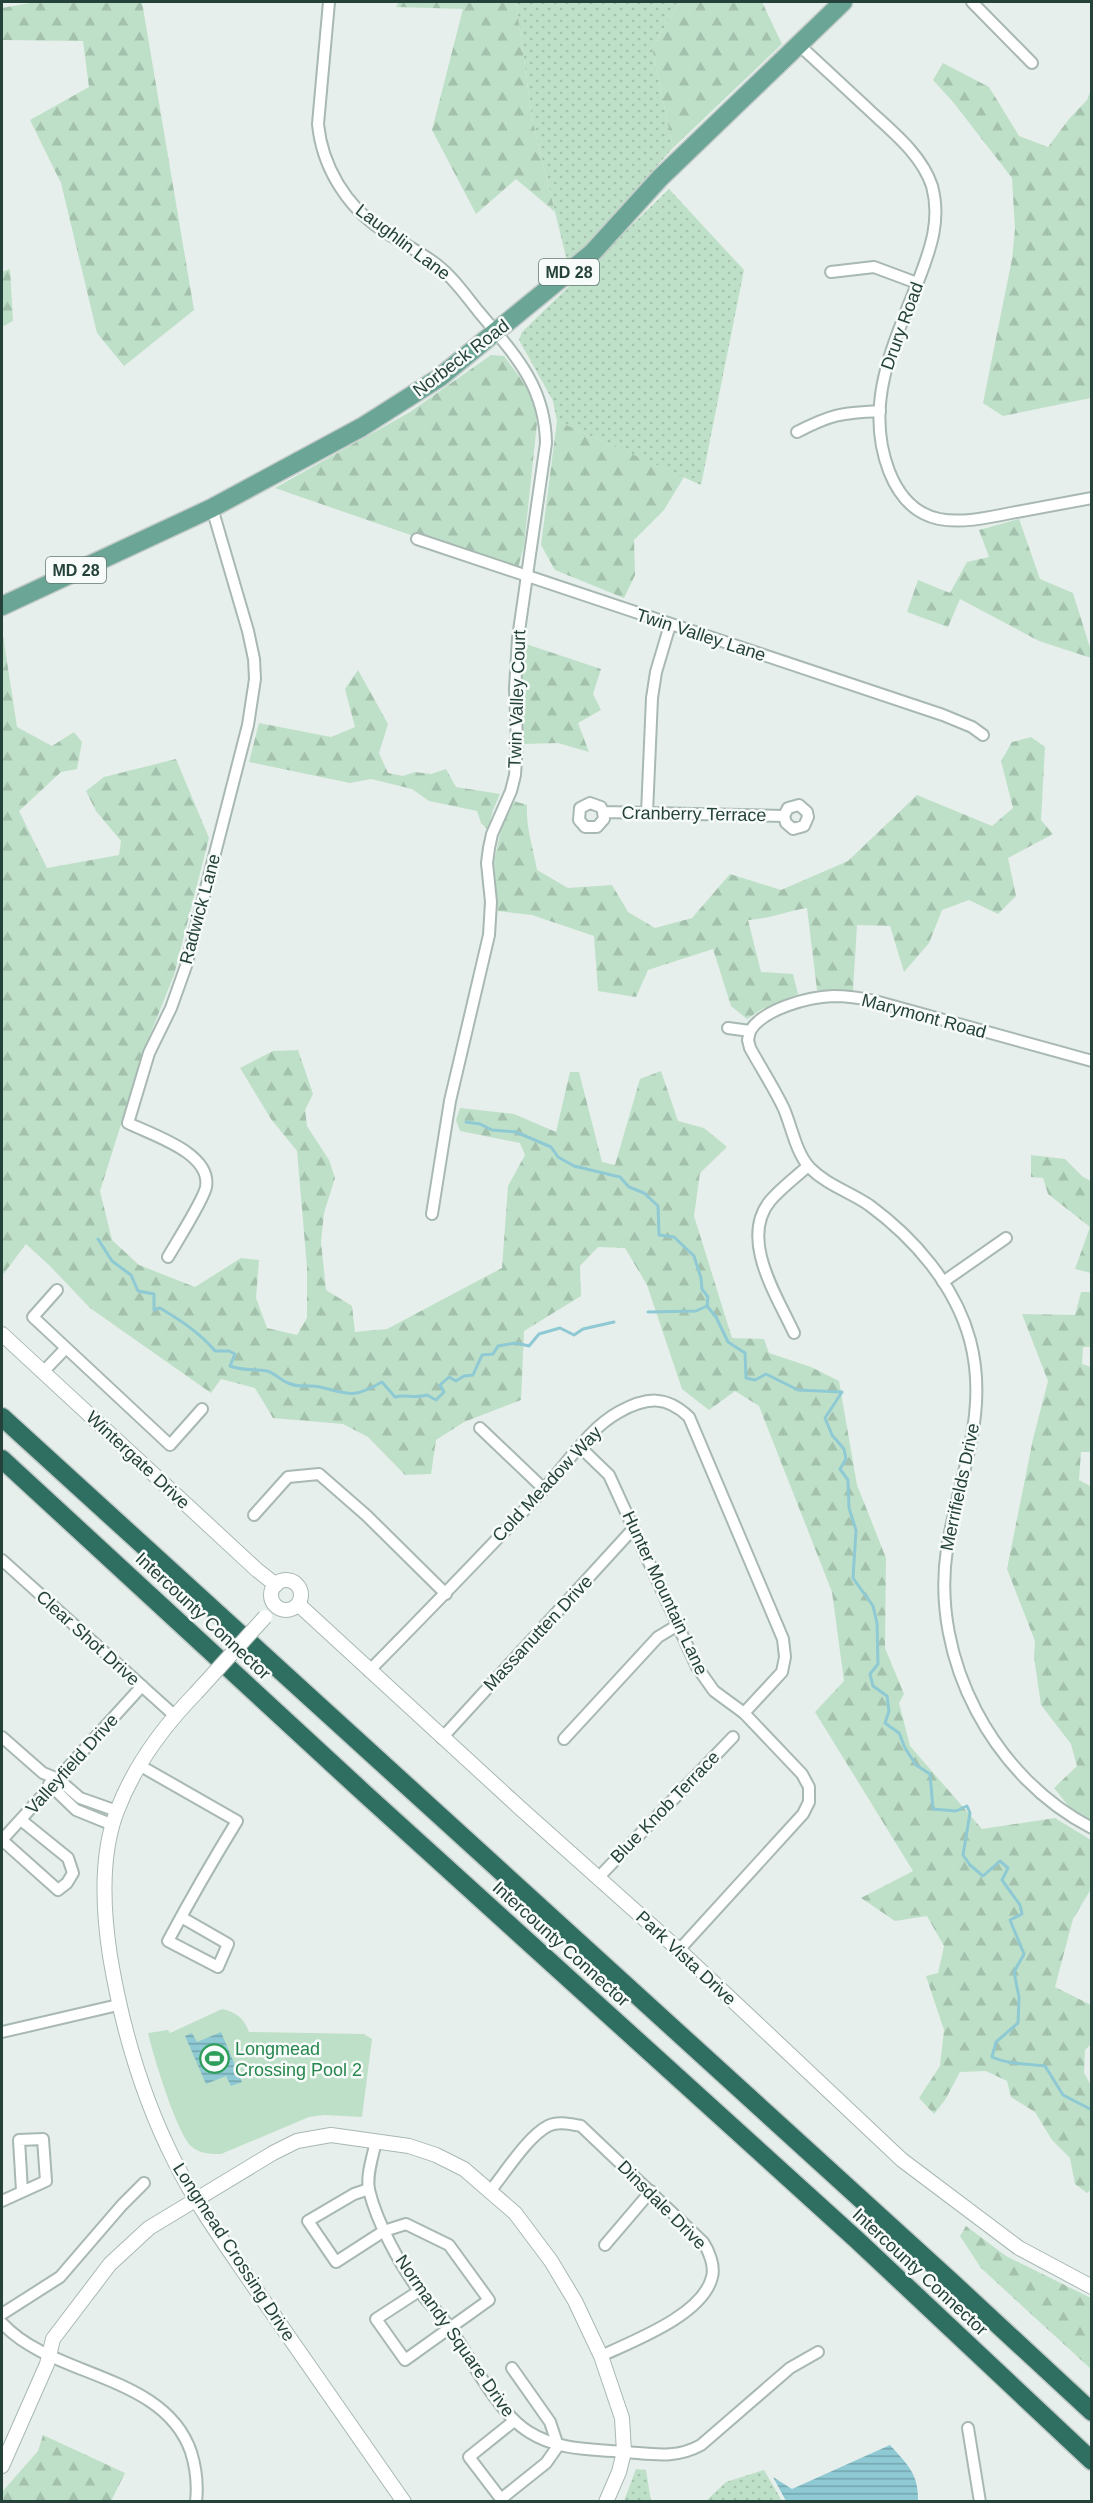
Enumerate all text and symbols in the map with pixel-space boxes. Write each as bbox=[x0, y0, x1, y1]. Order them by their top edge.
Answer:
street label: Laughlin Lane bbox=[352, 200, 454, 284]
road number: MD 28 bbox=[539, 259, 599, 285]
street label: Drury Road bbox=[877, 279, 927, 373]
street label: Norbeck Road bbox=[409, 315, 513, 401]
road number: MD 28 bbox=[46, 557, 106, 583]
street label: Twin Valley Lane bbox=[634, 605, 768, 665]
street label: Twin Valley Court bbox=[505, 629, 529, 769]
street label: Cranberry Terrace bbox=[621, 803, 767, 825]
street label: Radwick Lane bbox=[176, 852, 224, 966]
street label: Marymont Road bbox=[860, 990, 988, 1042]
street label: Wintergate Drive bbox=[82, 1407, 194, 1513]
street label: Merrifields Drive bbox=[937, 1421, 983, 1553]
street label: Cold Meadow Way bbox=[488, 1422, 606, 1546]
street label: Hunter Mountain Lane bbox=[618, 1508, 712, 1678]
street label: Intercounty Connector bbox=[131, 1548, 275, 1684]
street label: Massanutten Drive bbox=[480, 1571, 596, 1695]
street label: Clear Shot Drive bbox=[32, 1586, 144, 1690]
street label: Valleyfield Drive bbox=[22, 1710, 122, 1818]
street label: Blue Knob Terrace bbox=[606, 1747, 724, 1867]
street label: Intercounty Connector bbox=[488, 1877, 634, 2011]
street label: Park Vista Drive bbox=[632, 1907, 740, 2009]
place label: Longmead Crossing Pool 2 bbox=[235, 2039, 362, 2080]
sports icon: Longmead Crossing Pool 2 bbox=[198, 2043, 230, 2075]
street label: Dinsdale Drive bbox=[614, 2157, 710, 2253]
street label: Longmead Crossing Drive bbox=[169, 2159, 299, 2345]
street label: Intercounty Connector bbox=[848, 2204, 992, 2340]
street label: Normandy Square Drive bbox=[391, 2251, 519, 2421]

